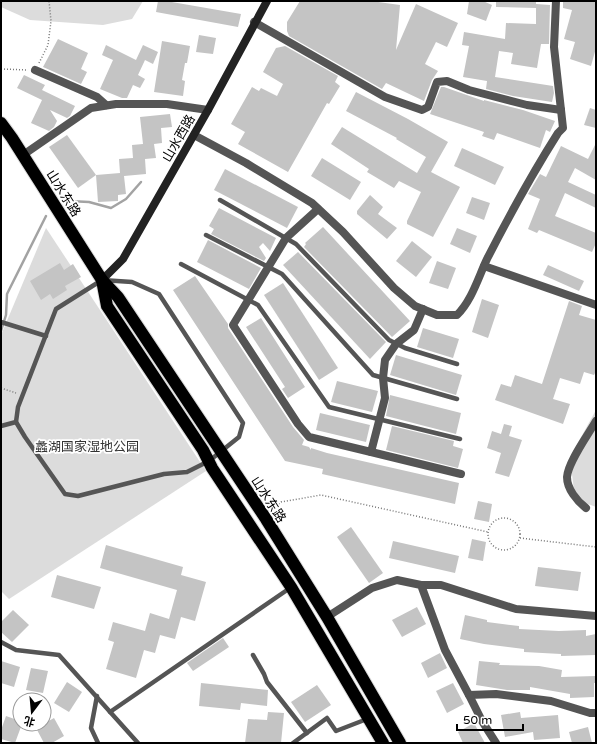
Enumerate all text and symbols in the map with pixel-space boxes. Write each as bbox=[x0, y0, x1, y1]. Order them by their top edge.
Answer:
street label: 山水西路 bbox=[159, 112, 199, 165]
street label: 山水东路 bbox=[43, 167, 84, 220]
park label: 蠡湖国家湿地公园 bbox=[35, 439, 139, 455]
street label: 山水东路 bbox=[247, 473, 289, 526]
north arrow bbox=[12, 692, 52, 732]
scale bar bbox=[457, 706, 523, 732]
text: 北 bbox=[22, 713, 36, 729]
text: 50 m bbox=[463, 713, 492, 727]

